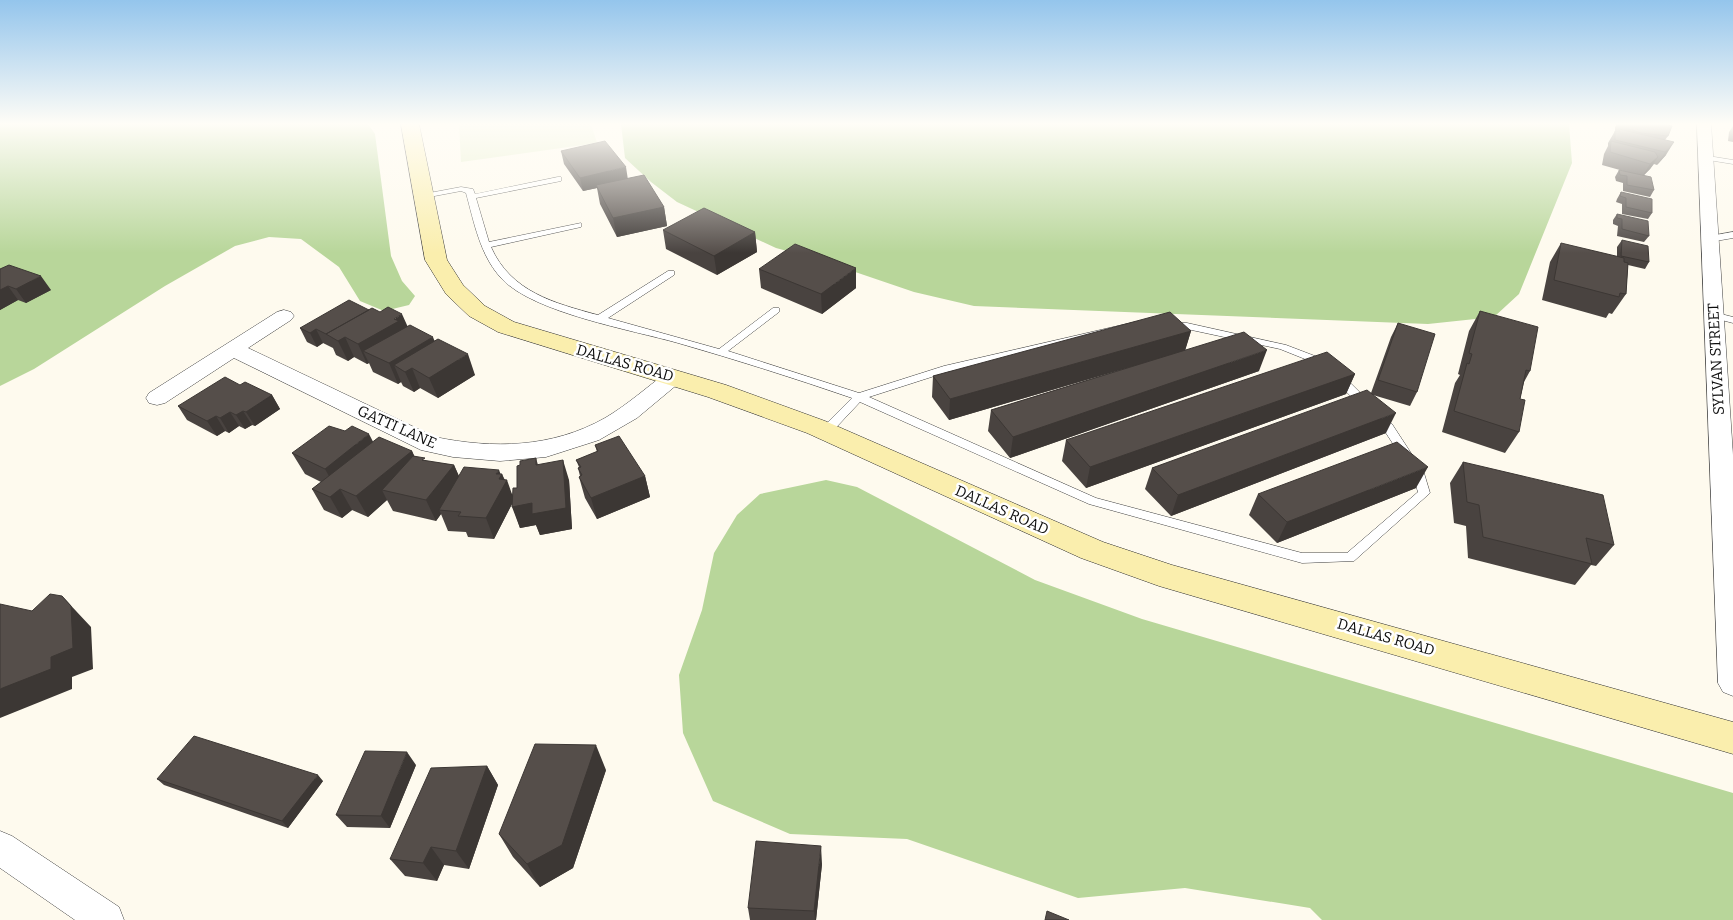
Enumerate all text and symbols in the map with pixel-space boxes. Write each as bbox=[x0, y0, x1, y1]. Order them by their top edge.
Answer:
street label: SYLVAN STREET bbox=[1704, 302, 1728, 415]
street label: DALLAS ROAD bbox=[574, 341, 676, 385]
street label: GATTI LANE bbox=[354, 401, 440, 453]
street label: DALLAS ROAD bbox=[952, 481, 1052, 539]
street label: DALLAS ROAD bbox=[1335, 615, 1437, 659]

